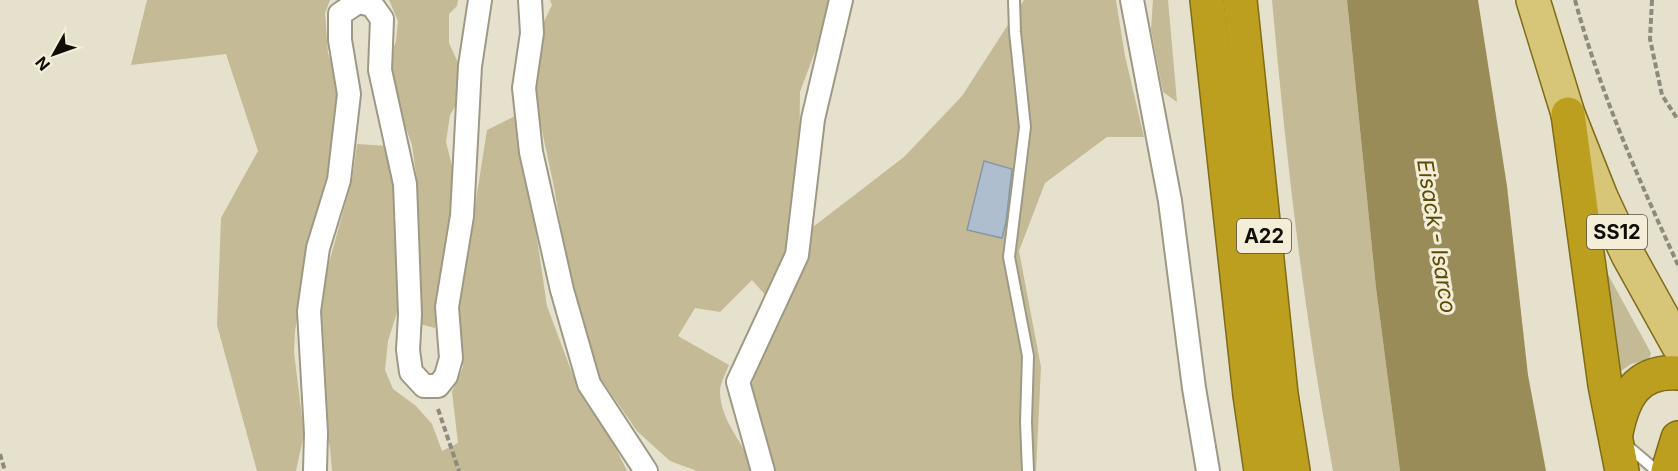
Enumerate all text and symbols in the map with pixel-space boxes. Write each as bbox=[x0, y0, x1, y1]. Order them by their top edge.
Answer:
north arrow bbox=[24, 24, 84, 84]
text: N bbox=[31, 53, 54, 75]
water label: Eisack - Isarco bbox=[1412, 157, 1462, 315]
road number: SS12 bbox=[1587, 215, 1647, 249]
road number: A22 bbox=[1237, 219, 1291, 253]

